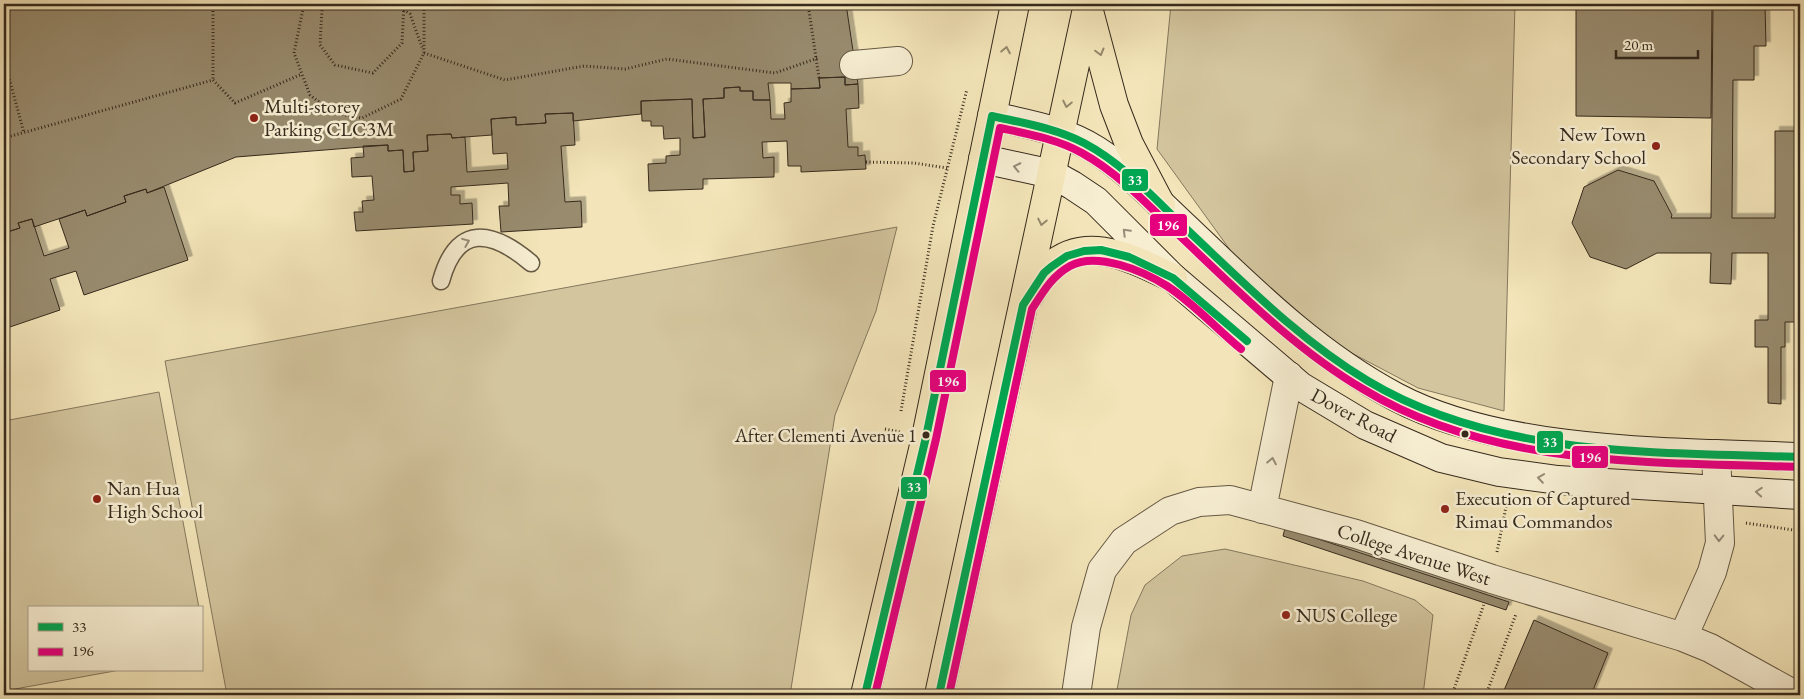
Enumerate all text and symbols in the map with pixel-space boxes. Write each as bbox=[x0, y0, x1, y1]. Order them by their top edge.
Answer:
scale bar bbox=[1616, 28, 1699, 60]
text: 20 m bbox=[1624, 35, 1653, 54]
one-way arrow bbox=[1000, 46, 1011, 55]
one-way arrow bbox=[1094, 47, 1105, 56]
place label: Multi-storey Parking CLC3M bbox=[264, 93, 394, 142]
one-way arrow bbox=[1062, 99, 1073, 108]
marker: Multi-storey Parking CLC3M bbox=[248, 112, 260, 124]
place label: New Town Secondary School bbox=[1511, 121, 1646, 170]
marker: New Town Secondary School bbox=[1650, 140, 1662, 152]
one-way arrow bbox=[1013, 162, 1022, 172]
line badge: 33 bbox=[1121, 168, 1149, 192]
text: 33 bbox=[1128, 171, 1142, 189]
line badge: 196 bbox=[1149, 213, 1188, 237]
text: 196 bbox=[1157, 216, 1180, 234]
one-way arrow bbox=[1037, 217, 1048, 226]
one-way arrow bbox=[1123, 229, 1132, 238]
one-way arrow bbox=[461, 238, 470, 249]
line badge: 196 bbox=[929, 369, 967, 393]
text: 196 bbox=[937, 372, 960, 390]
street label: Dover Road bbox=[1307, 382, 1402, 449]
place label: After Clementi Avenue 1 bbox=[734, 423, 917, 448]
unlabelled marker bbox=[1460, 429, 1470, 439]
marker: After Clementi Avenue 1 bbox=[921, 430, 931, 440]
line badge: 33 bbox=[1536, 430, 1564, 454]
text: 33 bbox=[1543, 433, 1557, 451]
line badge: 196 bbox=[1571, 445, 1609, 469]
text: 196 bbox=[1579, 448, 1602, 466]
one-way arrow bbox=[1266, 456, 1277, 465]
one-way arrow bbox=[1537, 473, 1545, 484]
place label: Nan Hua High School bbox=[107, 475, 203, 524]
line badge: 33 bbox=[900, 476, 928, 500]
text: 33 bbox=[907, 478, 921, 496]
place label: Execution of Captured Rimau Commandos bbox=[1455, 485, 1631, 534]
one-way arrow bbox=[1754, 487, 1762, 498]
marker: Nan Hua High School bbox=[91, 493, 103, 505]
marker: Execution of Captured Rimau Commandos bbox=[1439, 503, 1451, 515]
street label: College Avenue West bbox=[1334, 517, 1495, 591]
one-way arrow bbox=[1714, 535, 1724, 543]
place label: NUS College bbox=[1296, 602, 1398, 628]
legend bbox=[28, 606, 202, 672]
marker: NUS College bbox=[1280, 609, 1292, 621]
text: 33 bbox=[72, 617, 86, 636]
text: 196 bbox=[72, 641, 94, 660]

